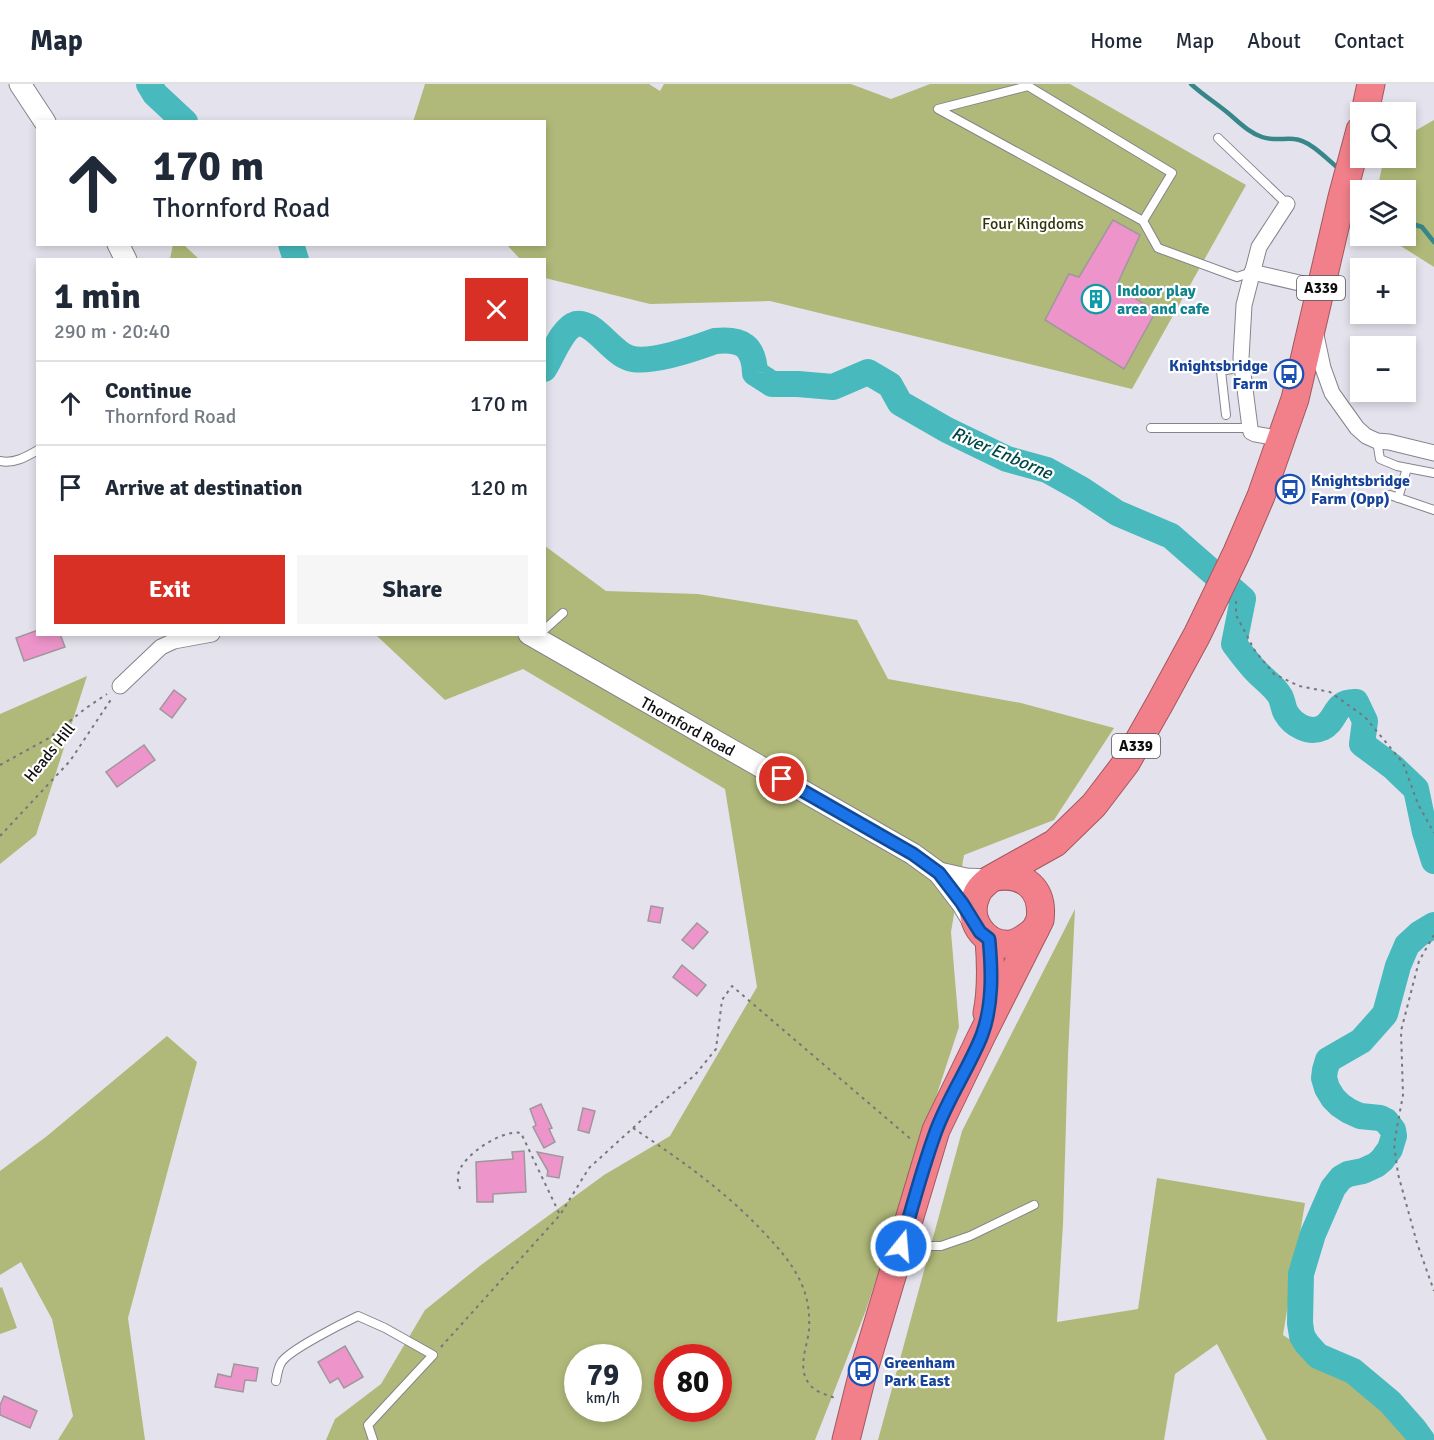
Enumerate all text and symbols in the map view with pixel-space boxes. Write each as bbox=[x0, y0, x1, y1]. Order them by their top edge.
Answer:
text: Map bbox=[30, 24, 83, 58]
text: Home bbox=[1090, 28, 1143, 54]
text: Map bbox=[1176, 28, 1214, 54]
text: About bbox=[1247, 28, 1301, 54]
text: Contact bbox=[1334, 28, 1404, 54]
map controls bbox=[1350, 102, 1416, 402]
button: search bbox=[1350, 102, 1416, 168]
text: 170 m bbox=[153, 141, 264, 192]
icon: ahead bbox=[54, 144, 132, 222]
button: layers bbox=[1350, 180, 1416, 246]
text: Thornford Road bbox=[153, 192, 330, 225]
park label: Four Kingdoms bbox=[982, 214, 1084, 234]
button: + bbox=[1350, 258, 1416, 324]
text: 1 min bbox=[54, 274, 141, 319]
road number: A339 bbox=[1297, 276, 1345, 300]
button: close bbox=[465, 278, 528, 341]
place label: Indoor play area and cafe bbox=[1117, 281, 1210, 319]
building icon: Indoor play area and cafe bbox=[1080, 283, 1112, 315]
text: 290 m · 20:40 bbox=[54, 319, 170, 344]
button: − bbox=[1350, 336, 1416, 402]
place label: Knightsbridge Farm bbox=[1169, 356, 1268, 394]
bus stop icon: Knightsbridge Farm bbox=[1273, 358, 1305, 390]
text: Continue bbox=[105, 377, 192, 404]
icon: ahead bbox=[54, 387, 87, 420]
text: 170 m bbox=[470, 390, 528, 417]
text: Thornford Road bbox=[105, 404, 236, 429]
water label: River Enborne bbox=[948, 422, 1057, 484]
icon: arrive bbox=[54, 471, 87, 504]
place label: Knightsbridge Farm (Opp) bbox=[1311, 471, 1410, 509]
bus stop icon: Knightsbridge Farm (Opp) bbox=[1274, 473, 1306, 505]
text: Arrive at destination bbox=[105, 474, 302, 501]
text: 120 m bbox=[470, 474, 528, 501]
button: Exit bbox=[54, 555, 285, 624]
button: Share bbox=[297, 555, 528, 624]
street label: Thornford Road bbox=[637, 693, 738, 761]
street label: Heads Hill bbox=[20, 719, 80, 786]
road number: A339 bbox=[1112, 734, 1160, 758]
pin bbox=[756, 753, 807, 804]
icon: arrive bbox=[765, 762, 798, 795]
position arrow bbox=[869, 1214, 933, 1278]
speed limit sign: 80 bbox=[654, 1344, 732, 1422]
place label: Greenham Park East bbox=[884, 1353, 955, 1391]
bus stop icon: Greenham Park East bbox=[847, 1355, 879, 1387]
text: 79 bbox=[587, 1357, 619, 1394]
text: km/h bbox=[586, 1389, 620, 1407]

